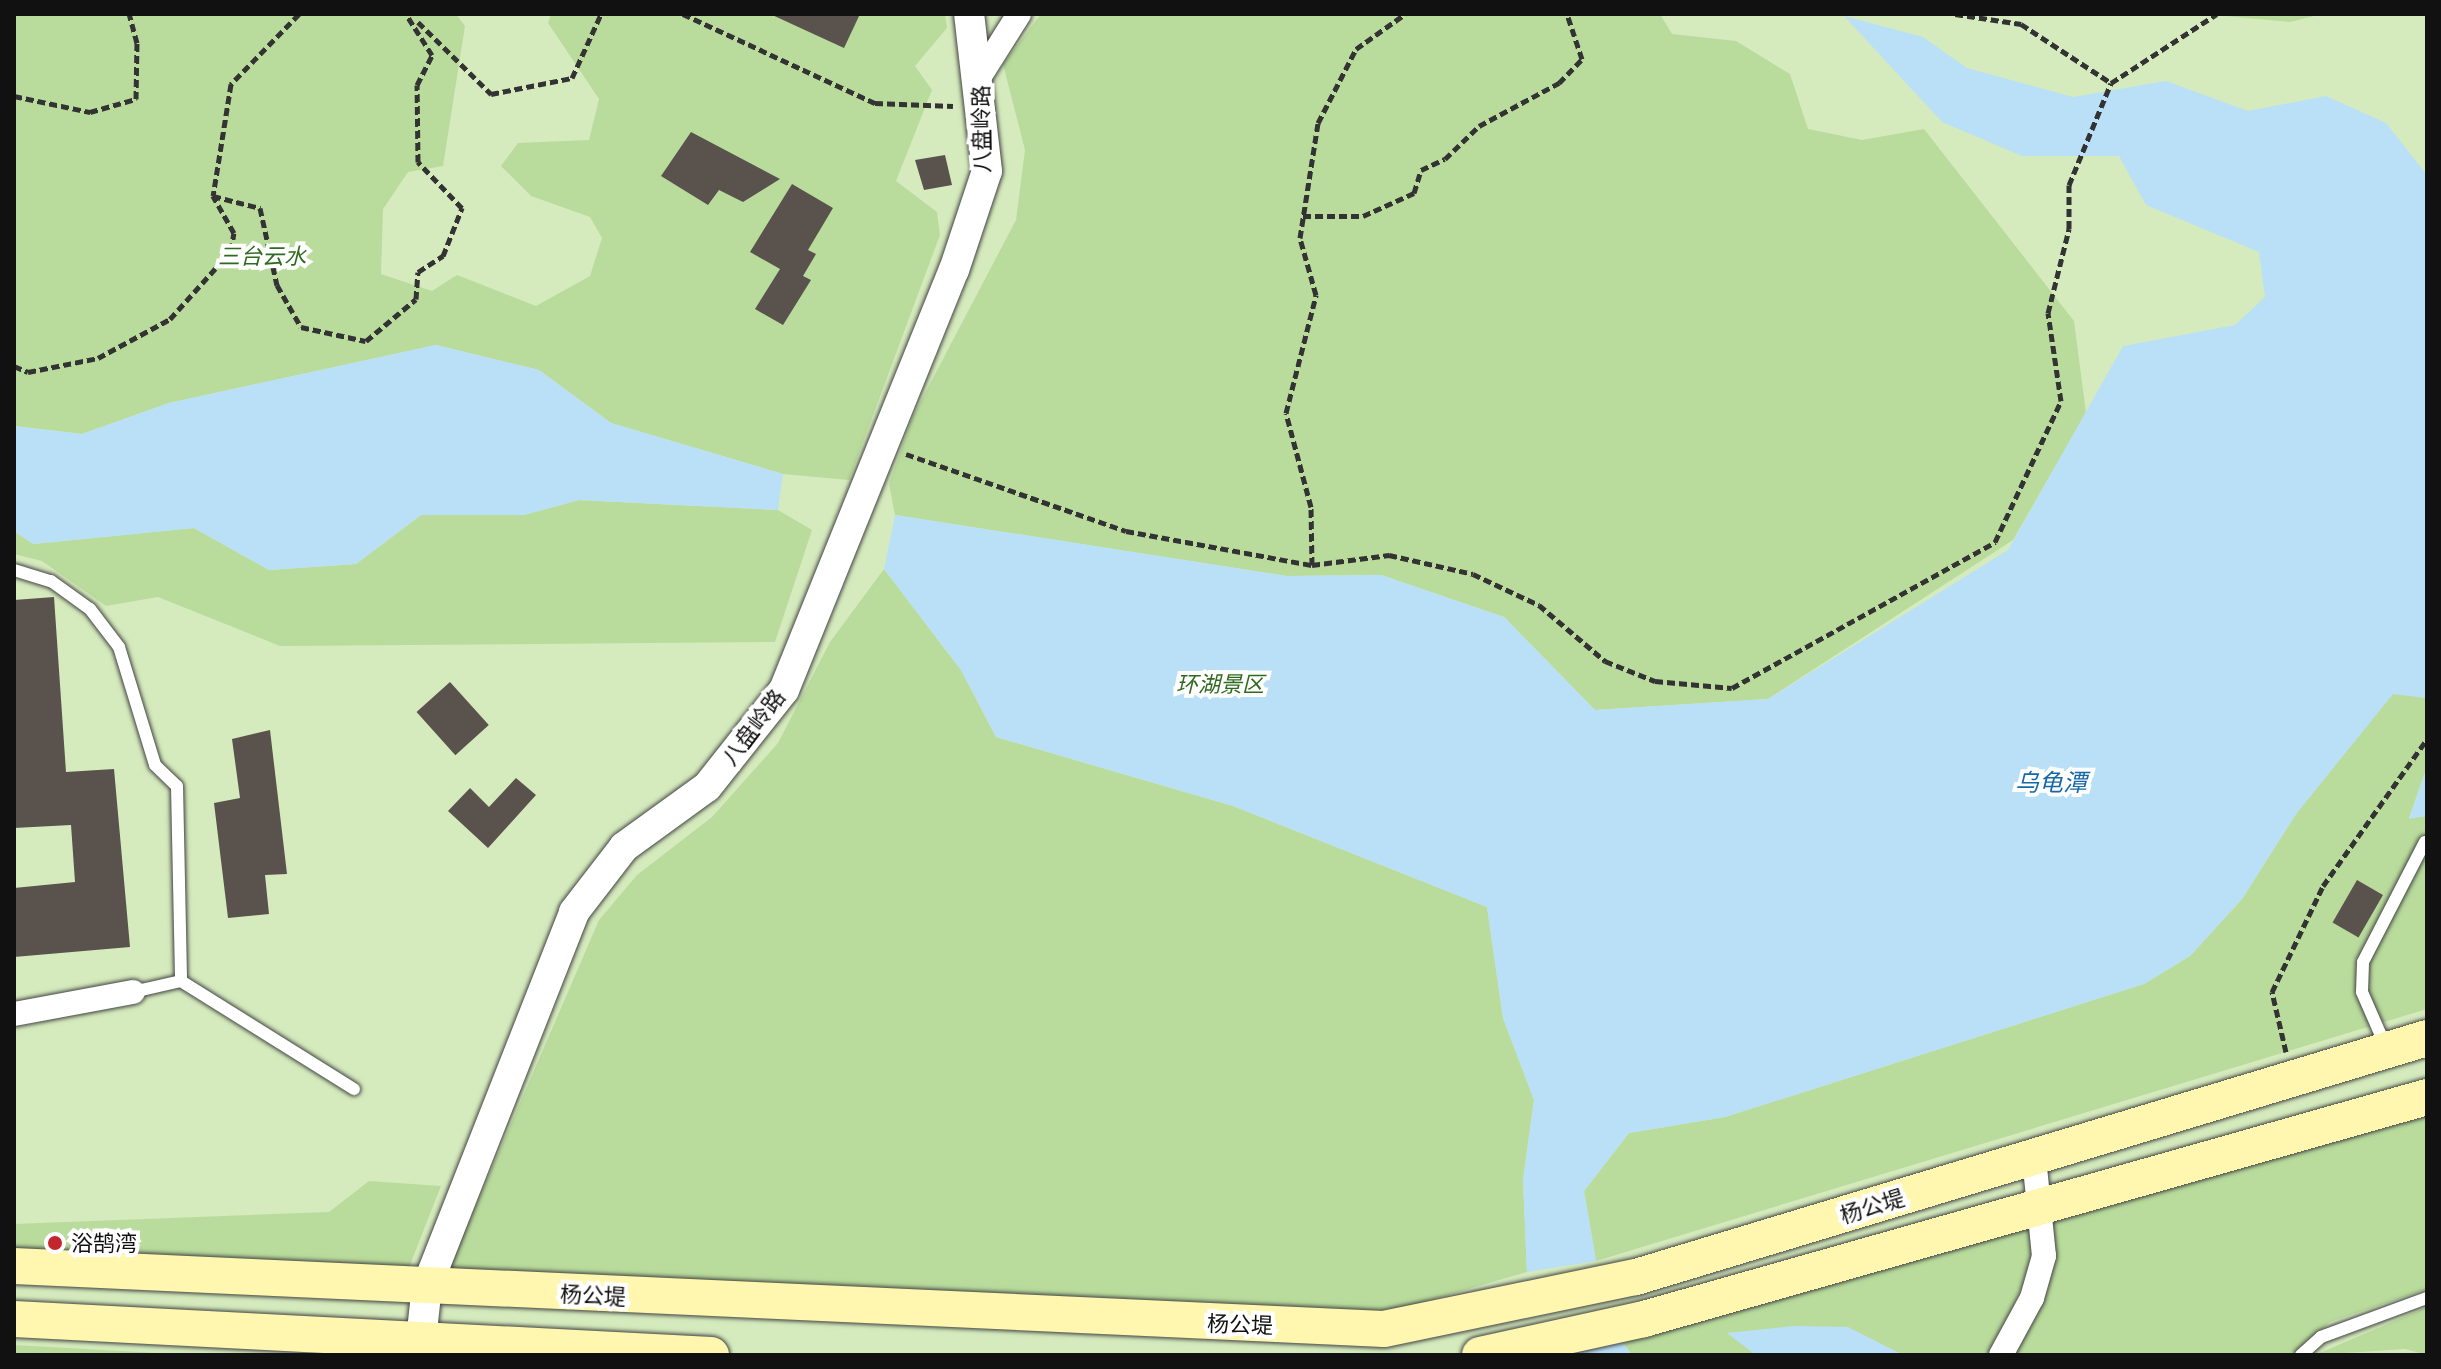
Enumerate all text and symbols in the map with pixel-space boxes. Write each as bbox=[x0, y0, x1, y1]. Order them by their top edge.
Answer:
street label: 八盘岭路 bbox=[967, 85, 995, 173]
park label: 三台云水 bbox=[218, 243, 306, 269]
park label: 环湖景区 bbox=[1176, 671, 1264, 697]
street label: 八盘岭路 bbox=[716, 684, 790, 770]
water label: 乌龟潭 bbox=[2015, 768, 2087, 796]
street label: 杨公堤 bbox=[1837, 1184, 1907, 1228]
place label: 浴鹄湾 bbox=[71, 1230, 137, 1256]
marker: 浴鹄湾 bbox=[46, 1234, 64, 1252]
street label: 杨公堤 bbox=[559, 1280, 627, 1310]
street label: 杨公堤 bbox=[1207, 1310, 1273, 1338]

